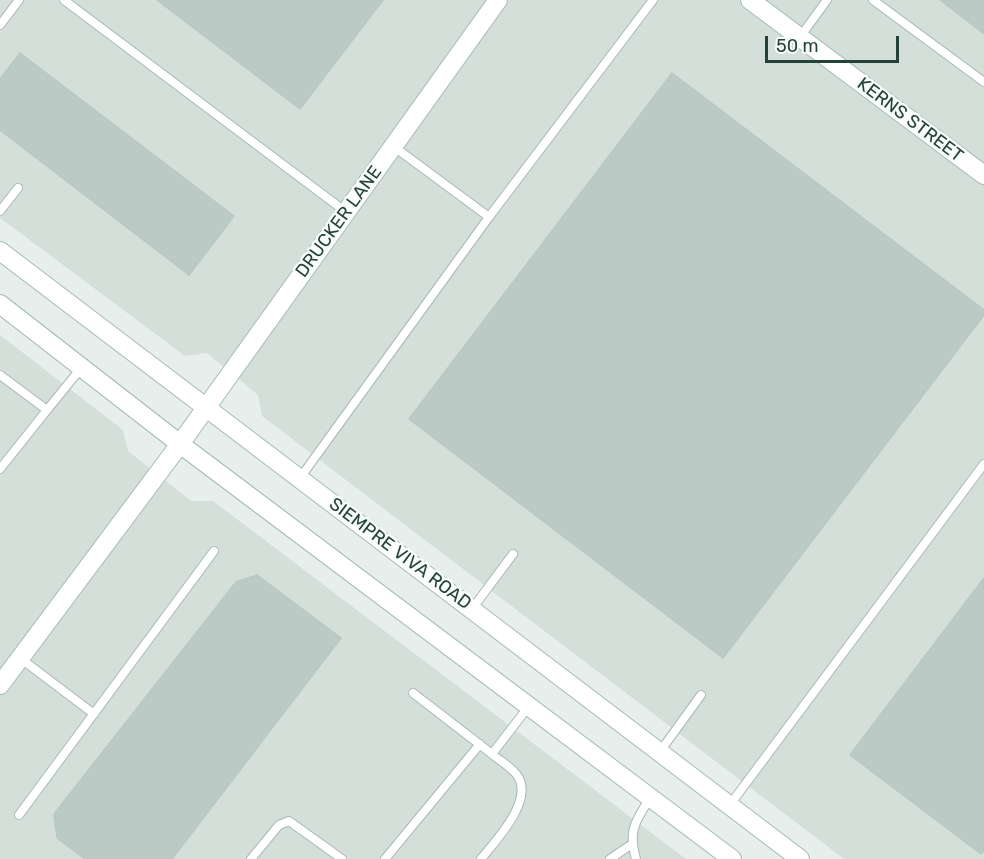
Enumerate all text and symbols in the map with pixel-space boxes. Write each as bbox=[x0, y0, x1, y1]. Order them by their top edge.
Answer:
scale bar bbox=[768, 24, 902, 62]
text: 50 m bbox=[776, 35, 819, 57]
street label: KERNS STREET bbox=[853, 73, 967, 167]
street label: DRUCKER LANE bbox=[291, 162, 387, 282]
street label: SIEMPRE VIVA ROAD bbox=[325, 494, 475, 614]

